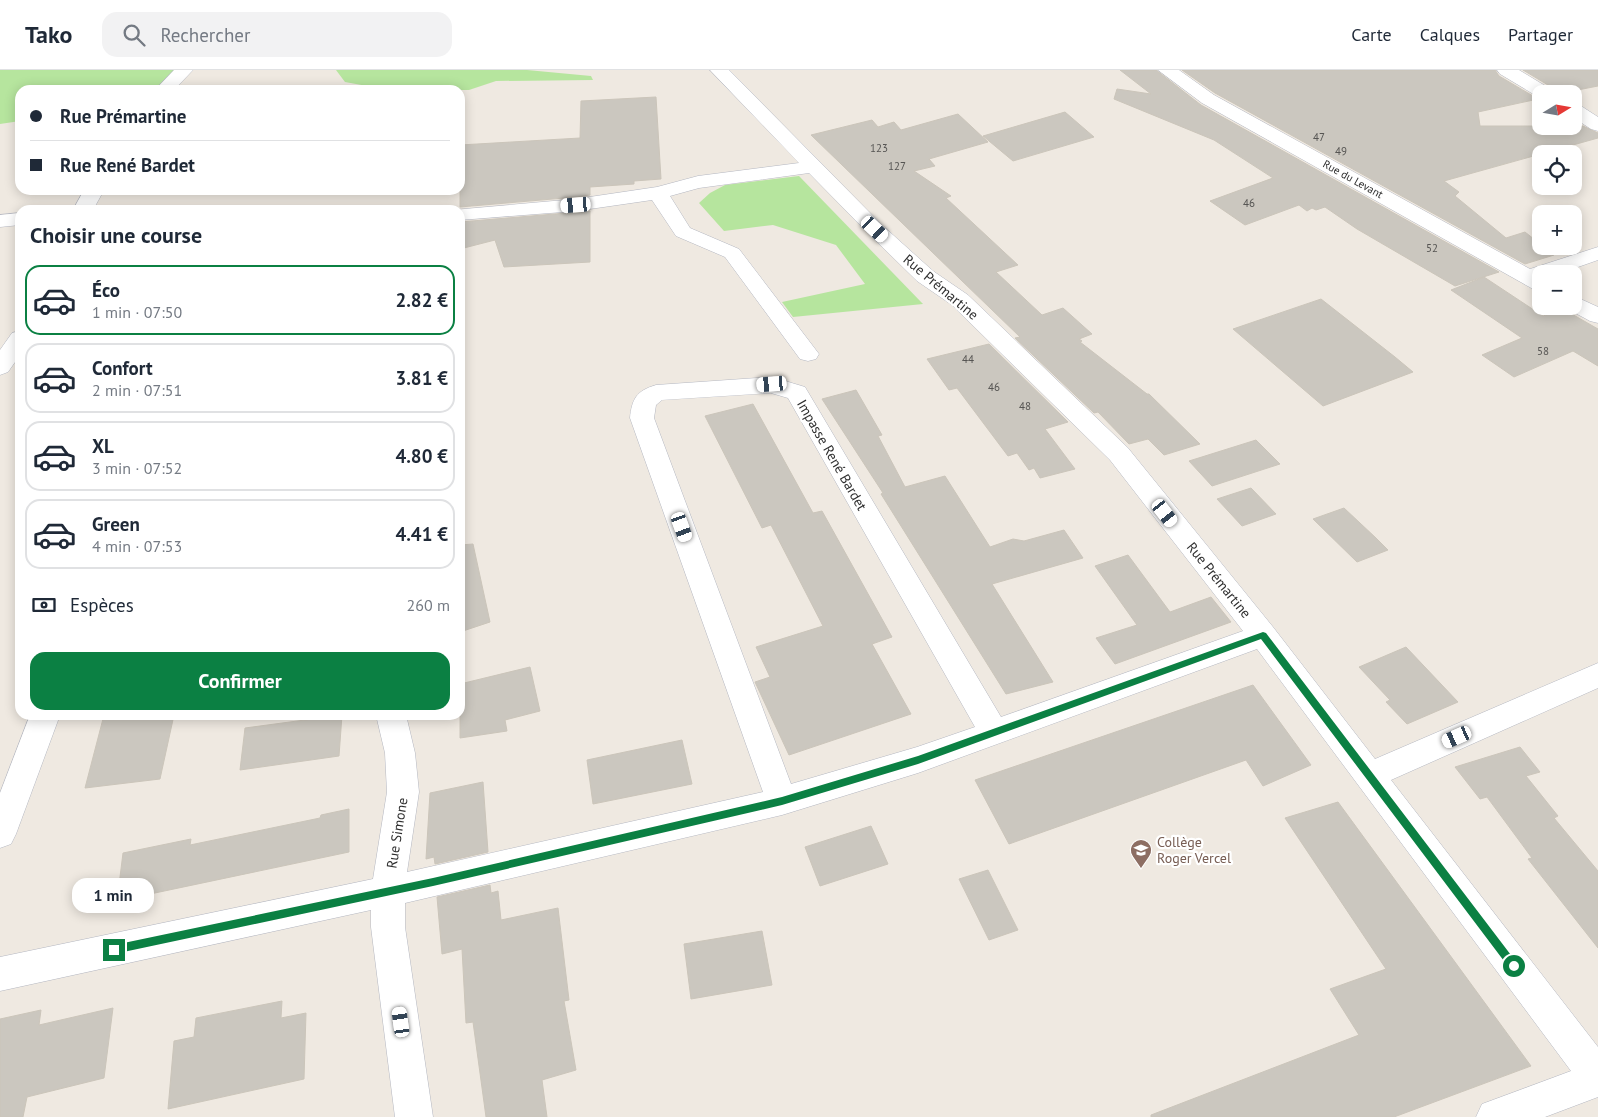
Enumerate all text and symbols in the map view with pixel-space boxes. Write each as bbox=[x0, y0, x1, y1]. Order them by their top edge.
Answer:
search box bbox=[102, 12, 452, 57]
text: Tako bbox=[25, 19, 72, 50]
icon: search bbox=[120, 21, 148, 49]
text: Rechercher bbox=[160, 23, 250, 47]
text: Carte bbox=[1351, 23, 1392, 46]
text: Calques bbox=[1420, 23, 1480, 46]
text: Partager bbox=[1508, 23, 1573, 46]
north arrow bbox=[1532, 85, 1582, 135]
map controls bbox=[1532, 85, 1582, 315]
text: Rue Prémartine bbox=[60, 104, 186, 128]
house number: 47 bbox=[1313, 130, 1325, 144]
house number: 123 bbox=[870, 141, 888, 155]
house number: 49 bbox=[1335, 144, 1347, 158]
button: locate bbox=[1532, 145, 1582, 195]
text: Rue René Bardet bbox=[60, 153, 195, 177]
street label: Rue du Levant bbox=[1320, 157, 1386, 201]
house number: 127 bbox=[888, 159, 906, 173]
car bbox=[560, 196, 591, 214]
house number: 46 bbox=[1243, 196, 1255, 210]
button: + bbox=[1532, 205, 1582, 255]
car bbox=[858, 213, 891, 245]
text: Choisir une course bbox=[30, 221, 202, 249]
house number: 52 bbox=[1426, 241, 1438, 255]
street label: Rue Prémartine bbox=[900, 250, 982, 324]
button: − bbox=[1532, 265, 1582, 315]
icon: car bbox=[32, 278, 77, 323]
text: Éco bbox=[92, 278, 120, 302]
text: 2.82 € bbox=[395, 288, 448, 312]
text: 1 min · 07:50 bbox=[92, 302, 182, 322]
house number: 58 bbox=[1537, 344, 1549, 358]
house number: 44 bbox=[962, 352, 974, 366]
icon: car bbox=[32, 356, 77, 401]
text: Confort bbox=[92, 356, 153, 380]
text: 3.81 € bbox=[395, 366, 448, 390]
car bbox=[756, 375, 787, 393]
text: 2 min · 07:51 bbox=[92, 380, 182, 400]
house number: 46 bbox=[988, 380, 1000, 394]
street label: Impasse René Bardet bbox=[793, 396, 871, 514]
house number: 48 bbox=[1019, 399, 1031, 413]
icon: car bbox=[32, 434, 77, 479]
text: XL bbox=[92, 434, 114, 458]
text: 4.80 € bbox=[395, 444, 448, 468]
text: 3 min · 07:52 bbox=[92, 458, 182, 478]
car bbox=[1149, 497, 1180, 529]
car bbox=[669, 510, 694, 544]
icon: car bbox=[32, 512, 77, 557]
text: Green bbox=[92, 512, 140, 536]
text: 4.41 € bbox=[395, 522, 448, 546]
text: 4 min · 07:53 bbox=[92, 536, 182, 556]
street label: Rue Prémartine bbox=[1183, 538, 1255, 622]
icon: cash bbox=[30, 591, 58, 619]
text: Espèces bbox=[70, 593, 134, 617]
text: 260 m bbox=[407, 595, 450, 615]
button: Confirmer bbox=[30, 652, 450, 710]
car bbox=[1440, 724, 1473, 750]
street label: Rue Simone bbox=[383, 796, 411, 870]
place label: Collège Roger Vercel bbox=[1157, 833, 1231, 867]
school or university icon: Collège Roger Vercel bbox=[1129, 838, 1153, 869]
callout: 1 min bbox=[73, 878, 155, 912]
text: 1 min bbox=[93, 885, 133, 905]
route end bbox=[103, 939, 125, 961]
route start bbox=[1503, 955, 1525, 977]
car bbox=[391, 1006, 410, 1038]

